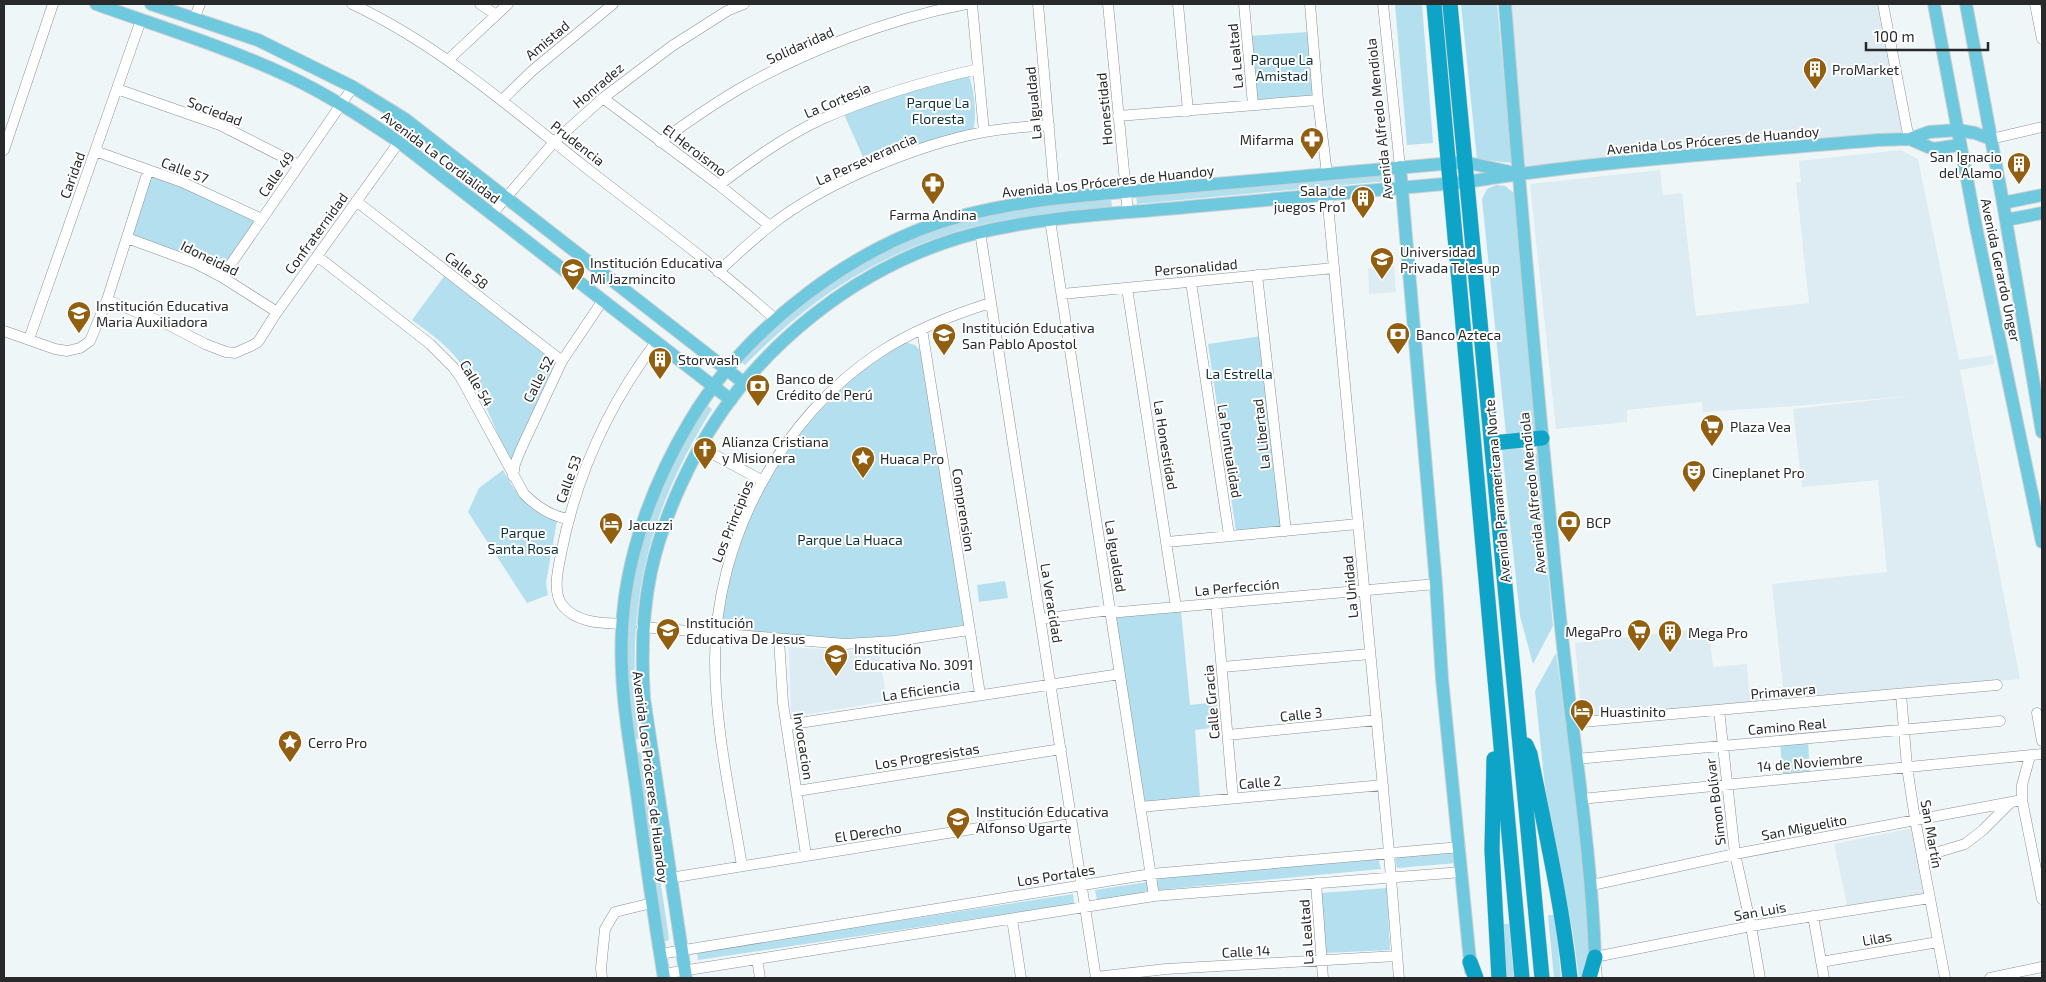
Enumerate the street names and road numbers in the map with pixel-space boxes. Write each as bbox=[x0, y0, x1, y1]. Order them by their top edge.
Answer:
street label: Amistad bbox=[521, 17, 573, 63]
street label: Solidaridad bbox=[764, 23, 836, 67]
street label: La Lealtad bbox=[1224, 23, 1246, 89]
street label: Avenida Alfredo Mendiola bbox=[1362, 37, 1396, 201]
street label: Honradez bbox=[569, 59, 627, 111]
street label: La Igualdad bbox=[1021, 66, 1045, 140]
street label: Honestidad bbox=[1092, 72, 1116, 146]
street label: La Cortesia bbox=[801, 78, 873, 122]
street label: Sociedad bbox=[185, 93, 245, 129]
street label: Avenida La Cordialidad bbox=[379, 107, 503, 207]
street label: Prudencia bbox=[548, 117, 608, 169]
street label: El Heroismo bbox=[660, 120, 730, 180]
street label: Avenida Los Próceres de Huandoy bbox=[1606, 122, 1821, 158]
street label: La Perseverancia bbox=[813, 129, 919, 189]
street label: Calle 49 bbox=[254, 148, 298, 200]
street label: Caridad bbox=[56, 149, 88, 201]
street label: Calle 57 bbox=[159, 153, 211, 187]
street label: Avenida Los Próceres de Huandoy bbox=[1001, 161, 1216, 201]
street label: Confraternidad bbox=[281, 189, 351, 277]
street label: Avenida Gerardo Unger bbox=[1977, 197, 2025, 344]
street label: Idoneidad bbox=[178, 237, 242, 279]
street label: Calle 58 bbox=[442, 248, 492, 292]
street label: Personalidad bbox=[1154, 255, 1238, 279]
street label: Calle 52 bbox=[519, 353, 557, 405]
street label: Calle 54 bbox=[457, 357, 497, 409]
street label: La Libertad bbox=[1249, 398, 1273, 470]
street label: La Honestidad bbox=[1151, 399, 1181, 491]
street label: Avenida Panamericana Norte bbox=[1481, 399, 1513, 583]
street label: La Puntualidad bbox=[1214, 403, 1246, 499]
street label: Avenida Alfredo Mendiola bbox=[1515, 411, 1549, 575]
street label: Calle 53 bbox=[551, 453, 585, 505]
street label: Comprension bbox=[949, 467, 979, 553]
street label: Los Principios bbox=[708, 477, 756, 565]
street label: La Igualdad bbox=[1102, 519, 1130, 593]
street label: La Unidad bbox=[1339, 555, 1361, 619]
street label: La Veracidad bbox=[1037, 562, 1067, 644]
street label: La Perfección bbox=[1194, 575, 1280, 599]
street label: Calle Gracia bbox=[1199, 664, 1223, 740]
street label: Avenida Los Próceres de Huandoy bbox=[630, 670, 673, 884]
street label: La Eficiencia bbox=[881, 675, 961, 705]
street label: Primavera bbox=[1750, 680, 1816, 702]
street label: Calle 3 bbox=[1279, 703, 1323, 725]
street label: Invocacion bbox=[790, 711, 818, 781]
street label: Camino Real bbox=[1747, 714, 1828, 738]
street label: Los Progresistas bbox=[874, 739, 980, 773]
street label: 14 de Noviembre bbox=[1757, 749, 1863, 775]
street label: Simon Bolívar bbox=[1701, 757, 1729, 847]
street label: Calle 2 bbox=[1238, 772, 1282, 792]
street label: San Martín bbox=[1918, 798, 1946, 870]
street label: San Miguelito bbox=[1760, 810, 1848, 844]
street label: El Derecho bbox=[833, 818, 903, 846]
street label: Los Portales bbox=[1016, 860, 1096, 890]
street label: San Luis bbox=[1733, 898, 1787, 924]
street label: La Lealtad bbox=[1295, 899, 1317, 965]
street label: Lilas bbox=[1861, 927, 1893, 949]
street label: Calle 14 bbox=[1221, 941, 1271, 961]

